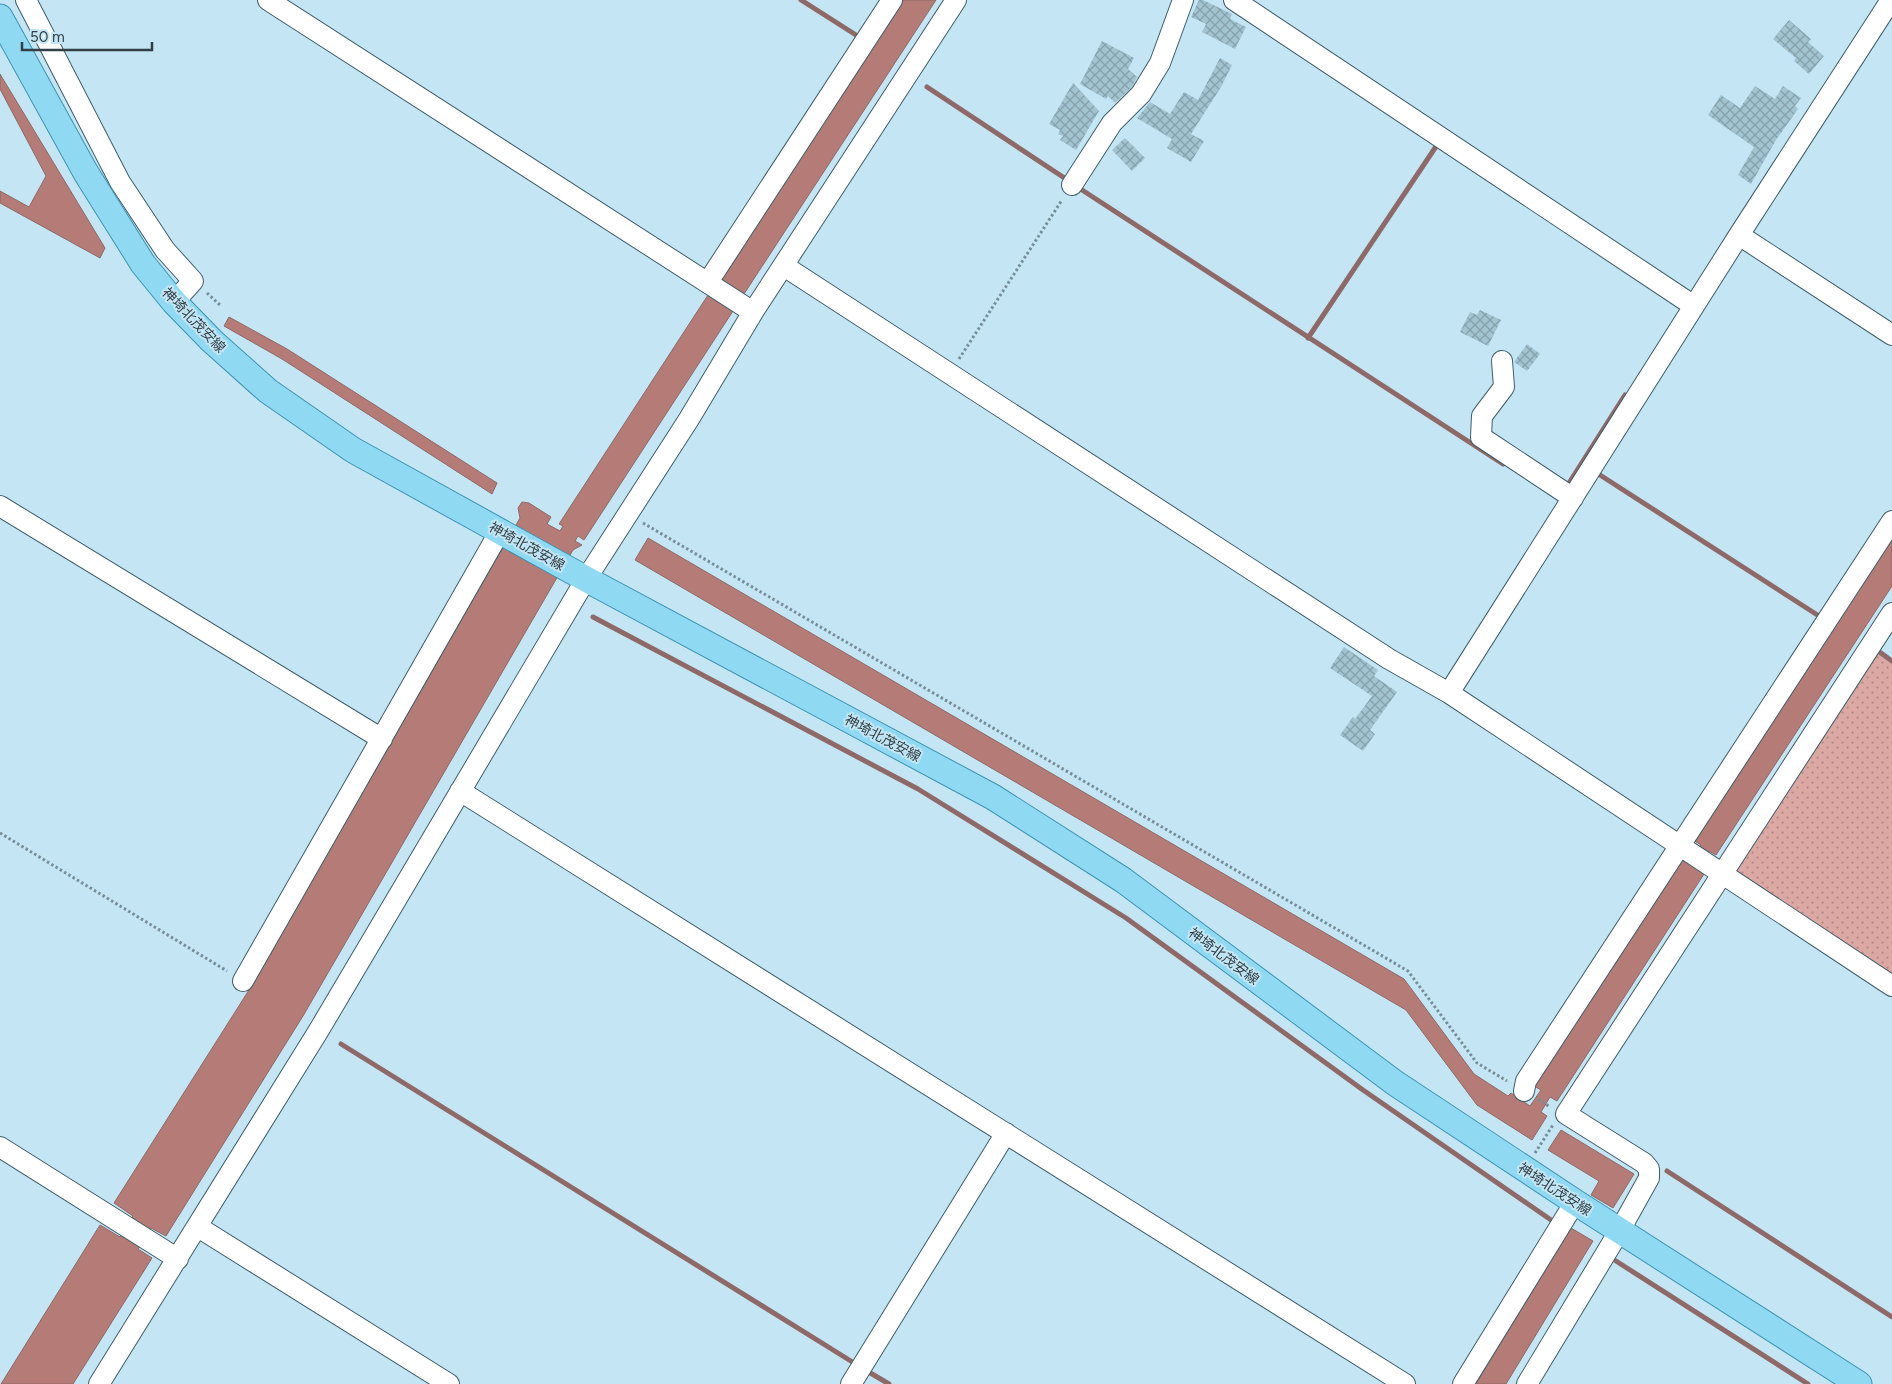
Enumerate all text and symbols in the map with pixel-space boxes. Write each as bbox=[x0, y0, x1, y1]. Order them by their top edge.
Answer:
scale bar bbox=[22, 20, 152, 52]
text: 50 m bbox=[30, 28, 65, 46]
street label: 神埼北茂安線 bbox=[158, 284, 229, 356]
street label: 神埼北茂安線 bbox=[486, 519, 568, 574]
street label: 神埼北茂安線 bbox=[842, 711, 924, 766]
street label: 神埼北茂安線 bbox=[1185, 924, 1262, 988]
street label: 神埼北茂安線 bbox=[1515, 1159, 1595, 1219]

